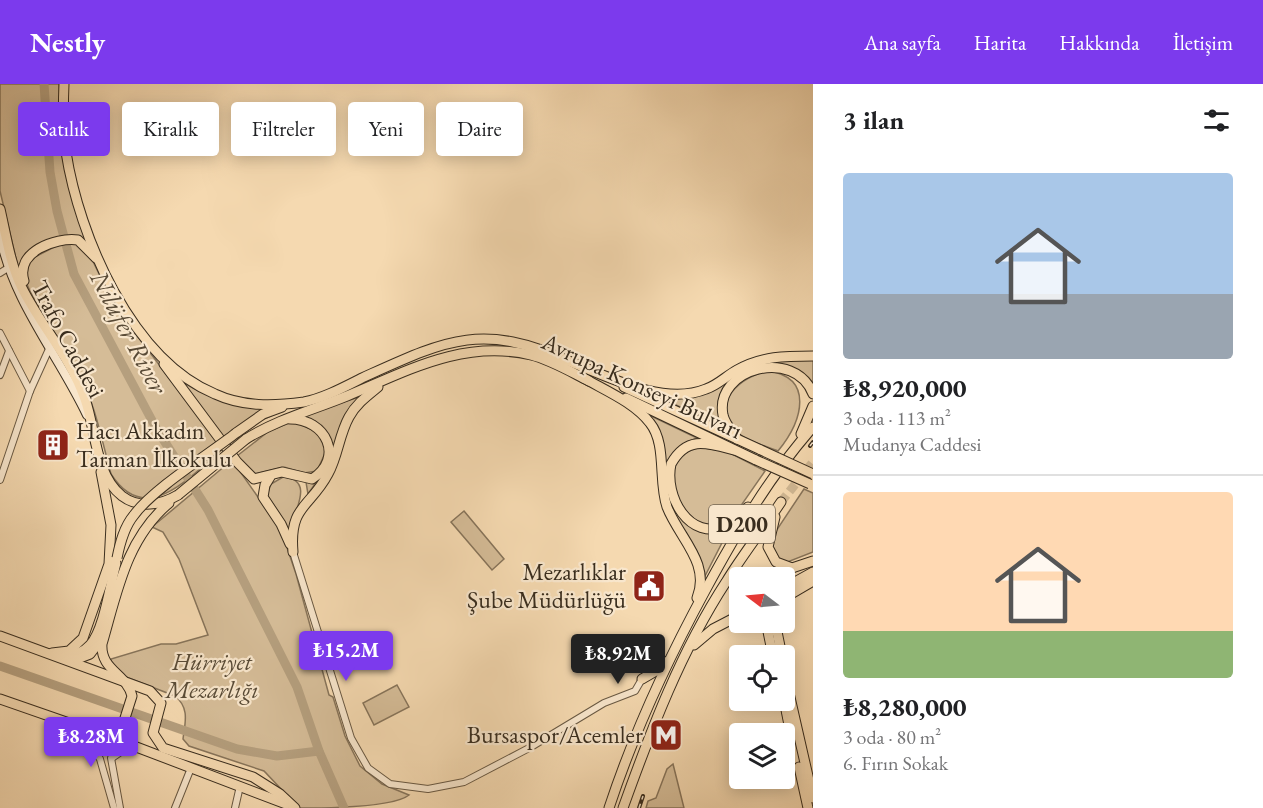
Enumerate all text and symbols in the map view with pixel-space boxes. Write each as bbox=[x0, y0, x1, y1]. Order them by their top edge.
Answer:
text: Nestly bbox=[30, 24, 105, 60]
text: Ana sayfa bbox=[864, 29, 941, 56]
text: Harita bbox=[974, 29, 1026, 56]
text: Hakkında bbox=[1059, 29, 1140, 56]
text: İletişim bbox=[1173, 29, 1233, 56]
chip: Satılık bbox=[18, 102, 110, 156]
chip: Kiralık bbox=[122, 102, 219, 156]
chip: Filtreler bbox=[231, 102, 336, 156]
chip: Yeni bbox=[348, 102, 424, 156]
chip: Daire bbox=[436, 102, 523, 156]
text: 3 ilan bbox=[843, 103, 904, 137]
icon: filters bbox=[1200, 104, 1233, 137]
icon: home bbox=[984, 212, 1092, 320]
water label: Nilüfer River bbox=[82, 264, 176, 401]
street label: Trafo Caddesi bbox=[25, 275, 112, 403]
street label: Avrupa Konseyi Bulvarı bbox=[536, 325, 748, 446]
text: ₺8,920,000 bbox=[843, 371, 966, 405]
text: 3 oda · 113 m² bbox=[843, 405, 951, 431]
place label: Hacı Akkadın Tarman İlkokulu bbox=[76, 415, 232, 474]
building icon: Hacı Akkadın Tarman İlkokulu bbox=[35, 427, 71, 463]
text: Mudanya Caddesi bbox=[843, 431, 981, 457]
road number: D200 bbox=[709, 505, 775, 543]
icon: home bbox=[984, 531, 1092, 639]
place label: Mezarlıklar Şube Müdürlüğü bbox=[467, 556, 626, 615]
north arrow bbox=[729, 567, 795, 633]
map controls bbox=[729, 567, 795, 789]
public building icon: Mezarlıklar Şube Müdürlüğü bbox=[631, 568, 667, 604]
pin: ₺15.2M bbox=[297, 631, 395, 682]
pin: ₺8.92M bbox=[569, 634, 667, 685]
text: ₺15.2M bbox=[313, 637, 379, 663]
text: ₺8.92M bbox=[585, 640, 651, 666]
button: locate bbox=[729, 645, 795, 711]
park label: Hürriyet Mezarlığı bbox=[163, 646, 259, 705]
text: ₺8,280,000 bbox=[843, 690, 966, 724]
pin: ₺8.28M bbox=[42, 717, 140, 768]
metro station icon: Bursaspor/Acemler bbox=[648, 717, 684, 753]
place label: Bursaspor/Acemler bbox=[467, 719, 643, 750]
text: ₺8.28M bbox=[58, 723, 124, 749]
button: layers bbox=[729, 723, 795, 789]
text: 3 oda · 80 m² bbox=[843, 724, 941, 750]
text: 6. Fırın Sokak bbox=[843, 750, 948, 776]

